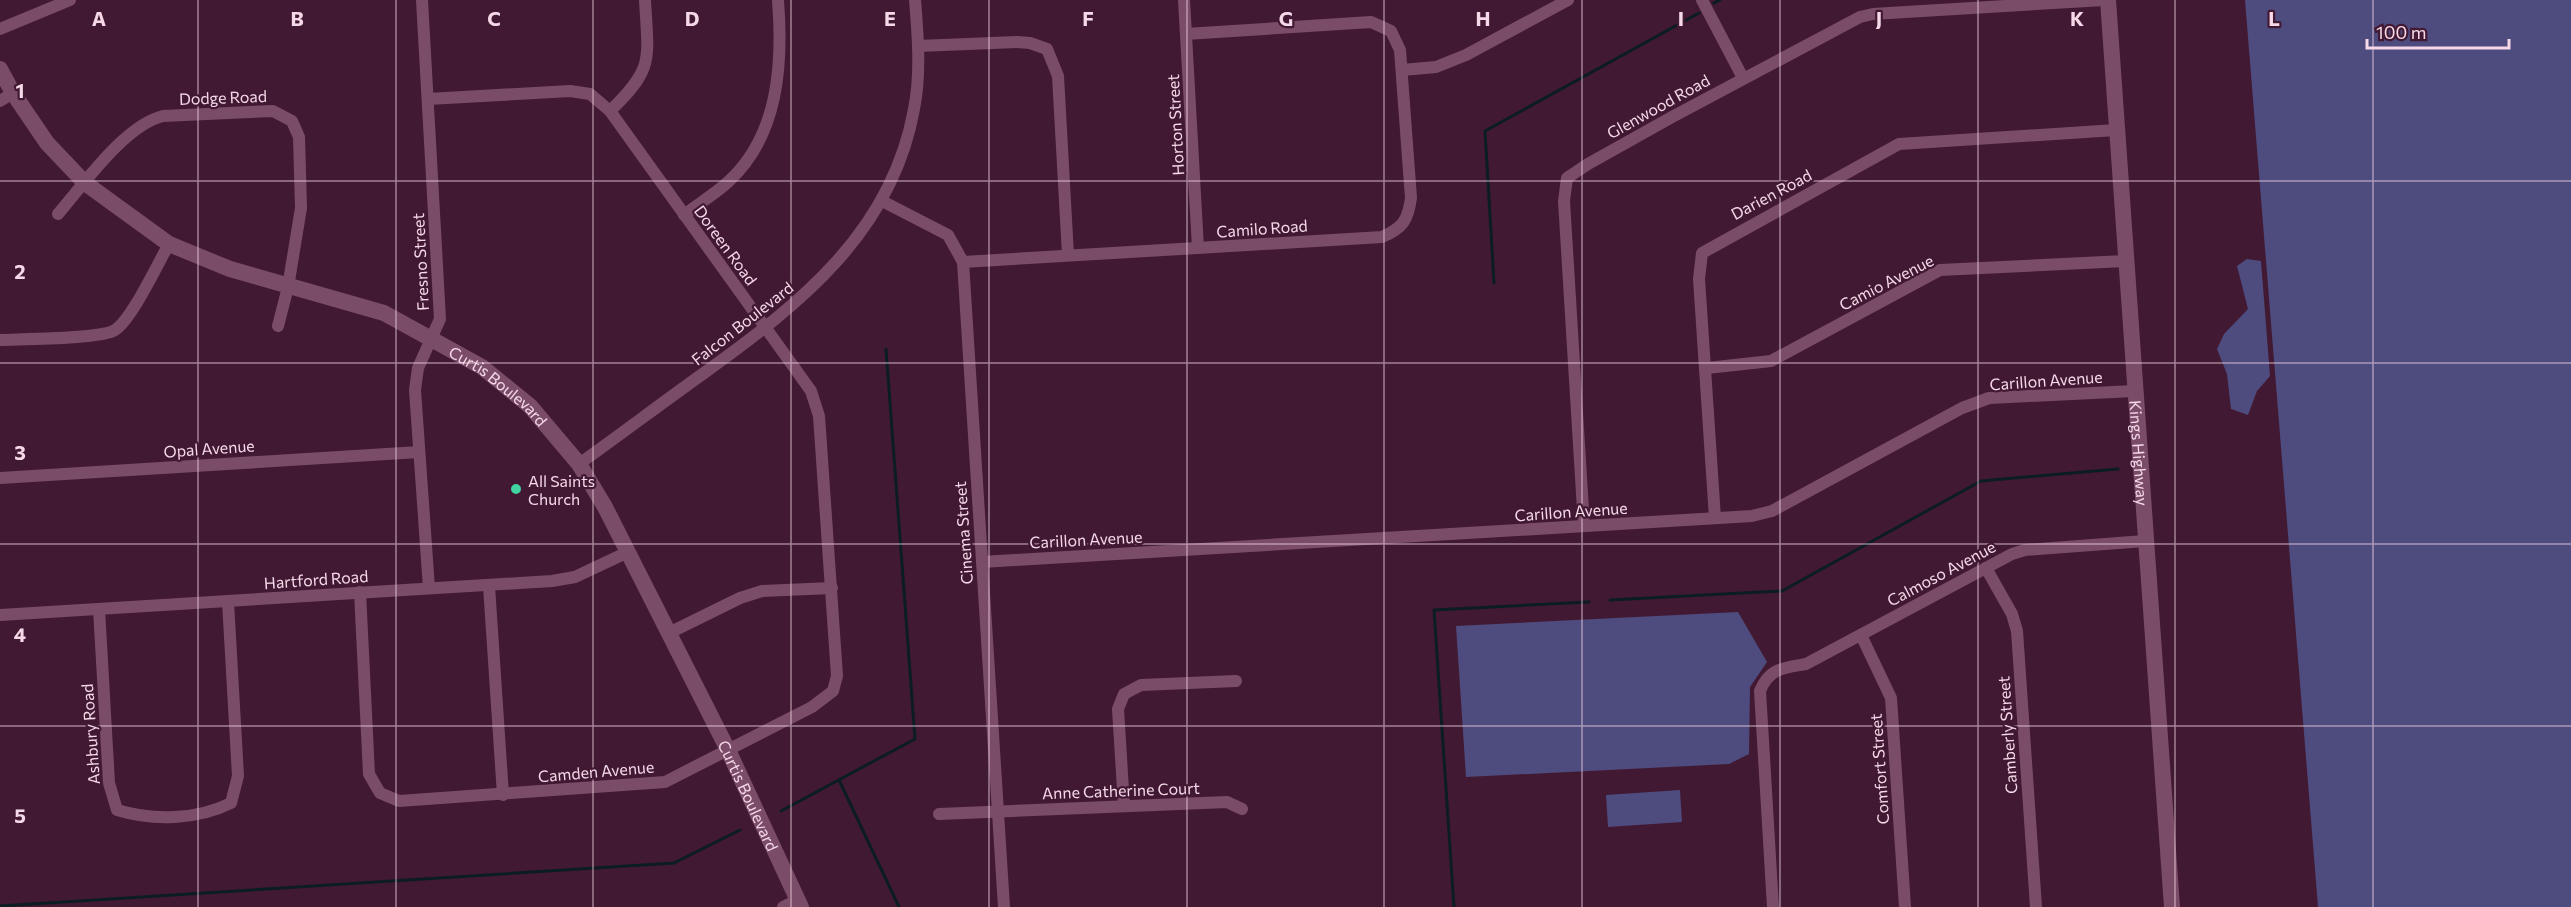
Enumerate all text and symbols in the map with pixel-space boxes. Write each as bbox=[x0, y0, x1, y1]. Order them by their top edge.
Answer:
text: A bbox=[92, 6, 106, 30]
text: B bbox=[290, 6, 304, 30]
text: C bbox=[487, 6, 501, 30]
text: D bbox=[685, 6, 699, 30]
text: E bbox=[884, 6, 896, 30]
text: F bbox=[1082, 6, 1094, 30]
text: G bbox=[1279, 6, 1293, 30]
text: H bbox=[1476, 6, 1491, 30]
text: I bbox=[1678, 6, 1684, 30]
text: J bbox=[1876, 6, 1882, 30]
text: K bbox=[2070, 6, 2084, 30]
text: L bbox=[2268, 6, 2280, 30]
scale bar bbox=[2367, 12, 2510, 50]
text: 100 m bbox=[2376, 21, 2426, 43]
street label: Glenwood Road bbox=[1603, 70, 1713, 142]
street label: Horton Street bbox=[1163, 73, 1187, 176]
text: 1 bbox=[15, 78, 25, 102]
street label: Dodge Road bbox=[179, 86, 267, 108]
street label: Darien Road bbox=[1727, 165, 1815, 223]
street label: Doreen Road bbox=[691, 201, 761, 289]
street label: Fresno Street bbox=[408, 212, 432, 311]
street label: Camilo Road bbox=[1216, 215, 1308, 241]
street label: Camio Avenue bbox=[1836, 250, 1936, 314]
text: 2 bbox=[14, 259, 26, 283]
street label: Falcon Boulevard bbox=[687, 277, 797, 369]
street label: Curtis Boulevard bbox=[446, 341, 552, 429]
street label: Carillon Avenue bbox=[1989, 367, 2103, 393]
street label: Kings Highway bbox=[2127, 399, 2153, 506]
street label: Opal Avenue bbox=[163, 435, 255, 461]
text: 3 bbox=[14, 440, 26, 464]
place label: All Saints Church bbox=[528, 471, 595, 508]
street label: Cinema Street bbox=[950, 480, 976, 585]
marker: All Saints Church bbox=[509, 482, 523, 496]
street label: Carillon Avenue bbox=[1514, 498, 1628, 524]
street label: Carillon Avenue bbox=[1029, 527, 1143, 551]
street label: Calmoso Avenue bbox=[1884, 536, 1998, 610]
street label: Hartford Road bbox=[263, 566, 369, 592]
text: 4 bbox=[14, 622, 26, 646]
street label: Camberly Street bbox=[1993, 675, 2021, 795]
street label: Ashbury Road bbox=[77, 683, 103, 785]
street label: Comfort Street bbox=[1866, 712, 1892, 825]
street label: Curtis Boulevard bbox=[715, 737, 783, 854]
street label: Camden Avenue bbox=[537, 756, 655, 786]
street label: Anne Catherine Court bbox=[1042, 778, 1201, 802]
text: 5 bbox=[14, 803, 26, 827]

